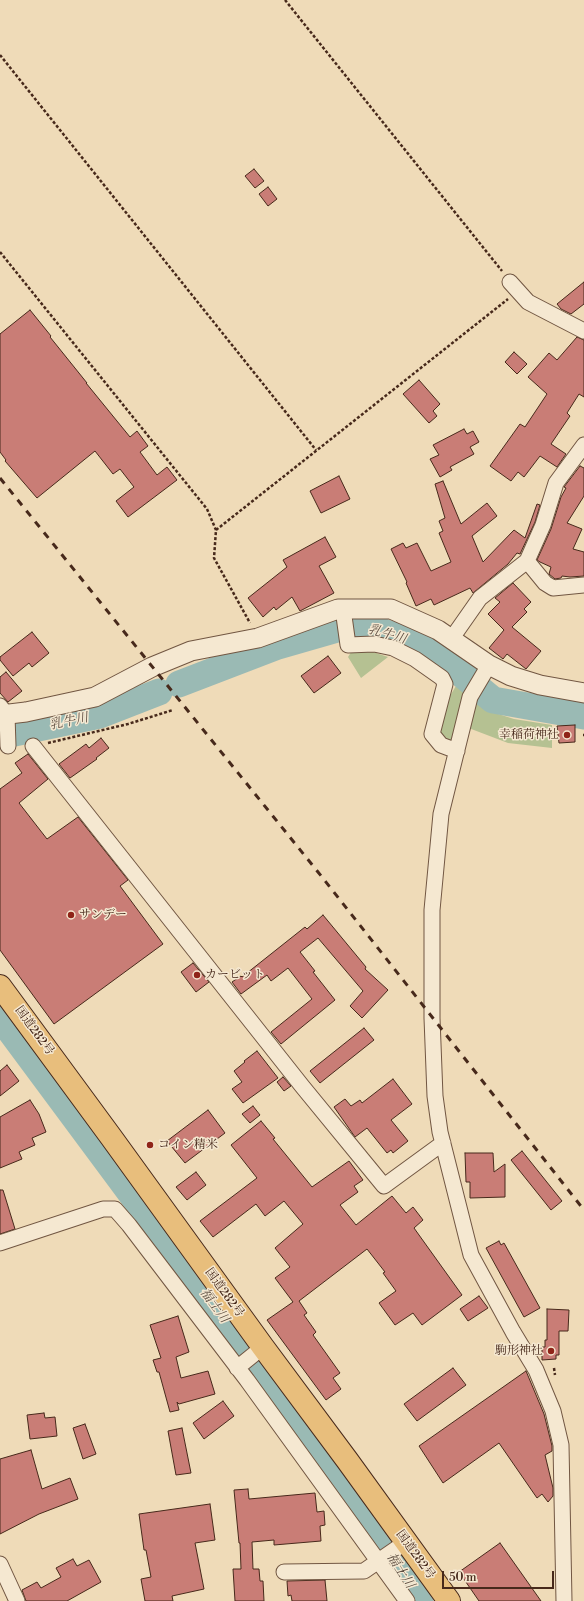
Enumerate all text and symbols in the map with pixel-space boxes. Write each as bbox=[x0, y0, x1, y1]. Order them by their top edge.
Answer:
water label: 乳牛川 bbox=[366, 622, 408, 648]
water label: 乳牛川 bbox=[48, 710, 90, 734]
place label: 幸稲荷神社 bbox=[499, 728, 559, 742]
marker: 幸稲荷神社 bbox=[562, 730, 572, 740]
place label: サンデー bbox=[79, 908, 127, 922]
marker: サンデー bbox=[66, 910, 76, 920]
place label: カービット bbox=[205, 968, 265, 982]
marker: カービット bbox=[192, 970, 202, 980]
street label: 国道282号 bbox=[11, 1004, 57, 1058]
place label: コイン精米 bbox=[158, 1138, 218, 1152]
marker: コイン精米 bbox=[145, 1140, 155, 1150]
street label: 国道282号 bbox=[201, 1266, 247, 1320]
water label: 福士川 bbox=[196, 1286, 232, 1326]
place label: 駒形神社 bbox=[495, 1344, 543, 1358]
marker: 駒形神社 bbox=[546, 1346, 556, 1356]
street label: 国道282号 bbox=[392, 1528, 438, 1582]
water label: 福士川 bbox=[383, 1550, 417, 1592]
scale bar bbox=[444, 1563, 556, 1589]
text: 50 m bbox=[449, 1570, 477, 1585]

